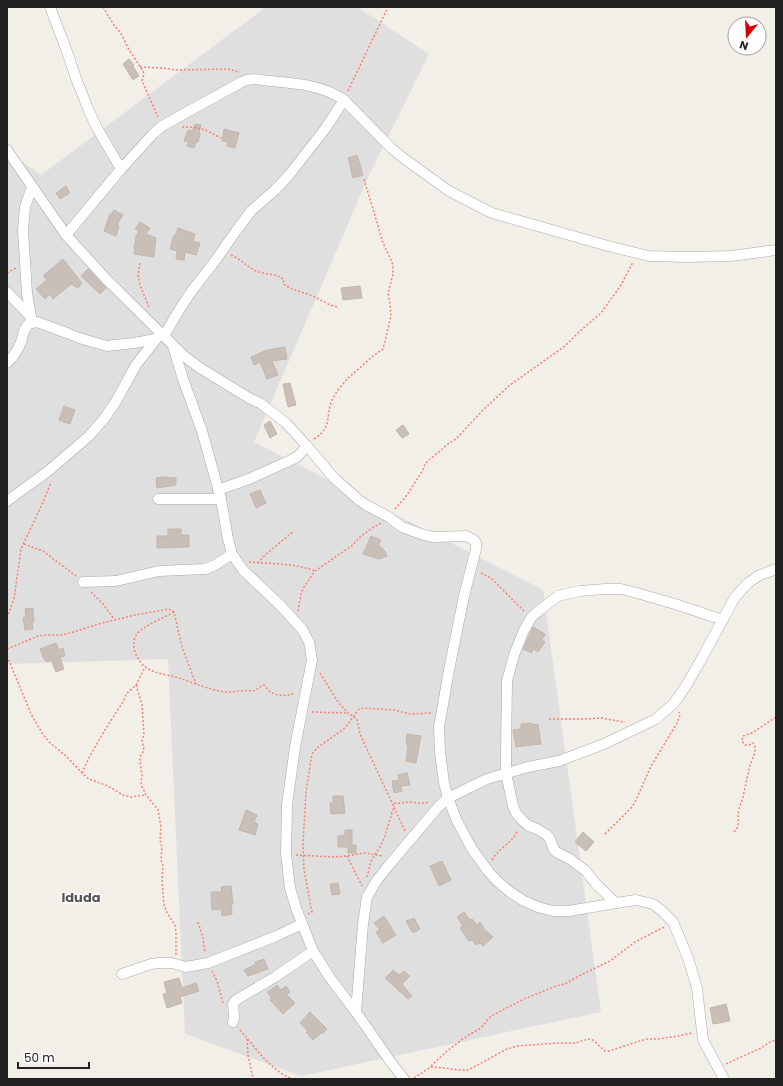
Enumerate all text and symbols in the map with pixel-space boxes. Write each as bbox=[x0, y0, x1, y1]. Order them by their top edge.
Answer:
north arrow bbox=[727, 16, 767, 56]
text: N bbox=[737, 37, 750, 54]
district label: Iduda bbox=[61, 888, 101, 907]
scale bar bbox=[18, 1044, 89, 1070]
text: 50 m bbox=[24, 1049, 55, 1066]

